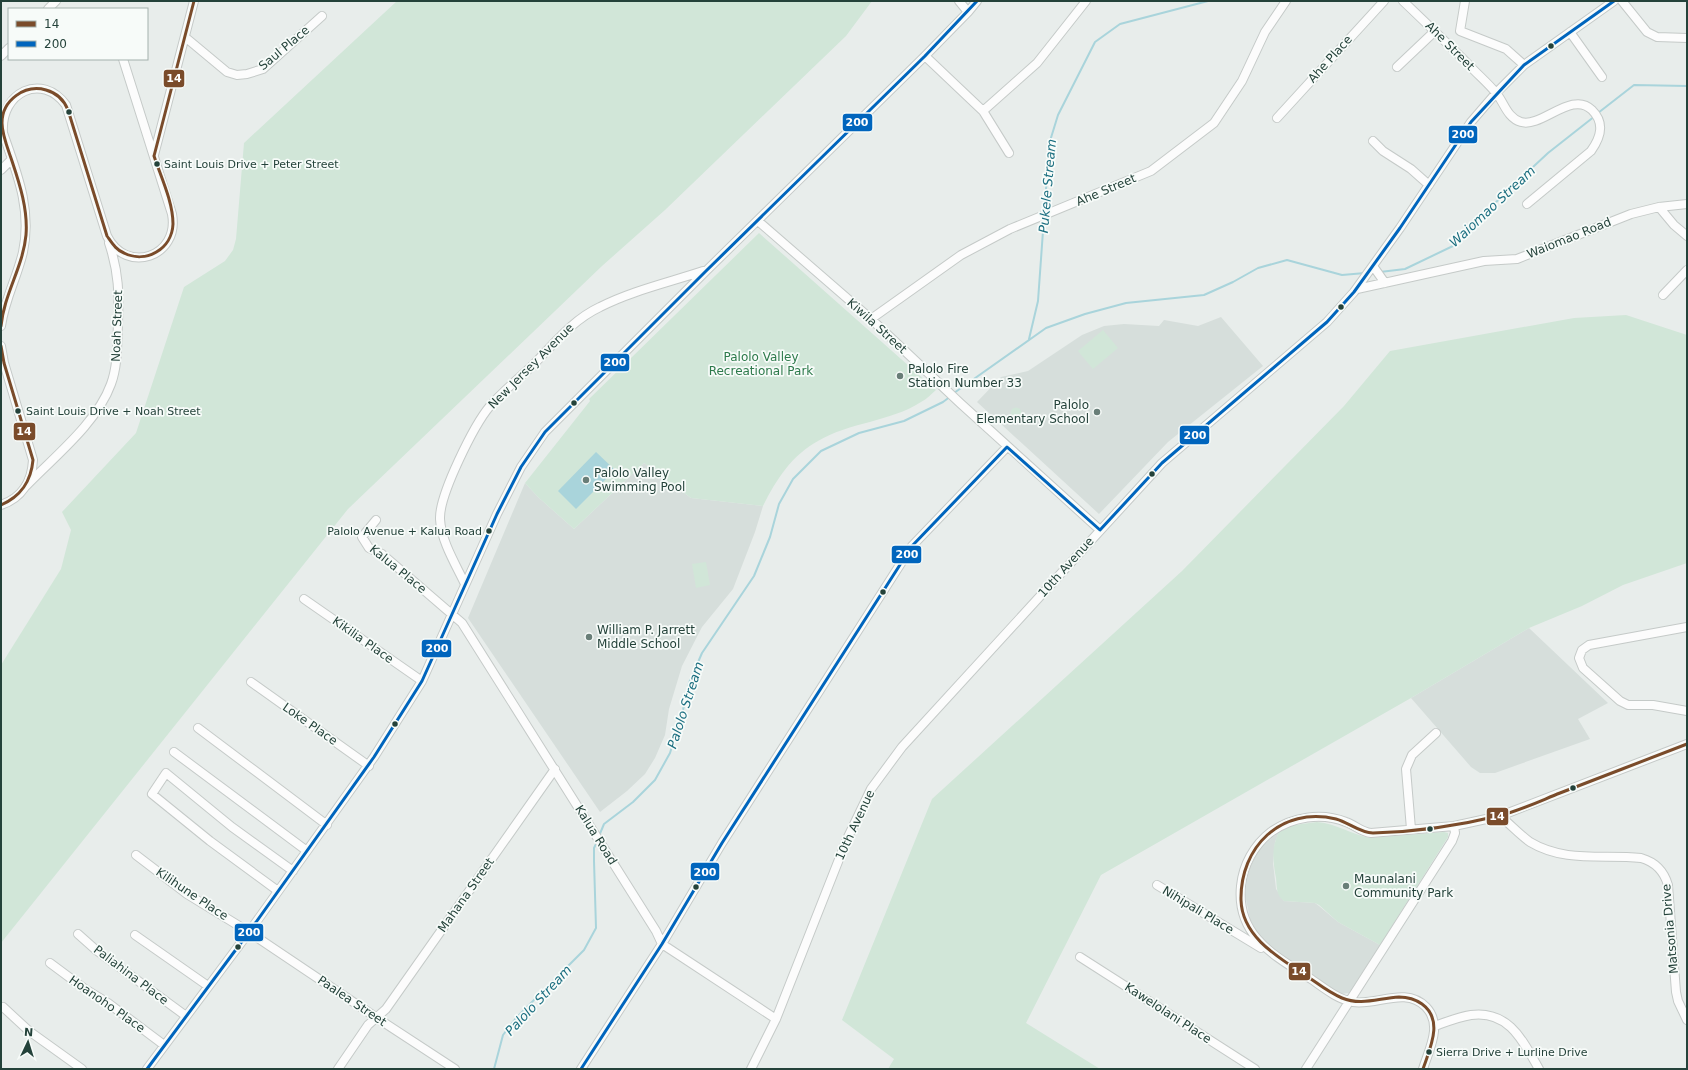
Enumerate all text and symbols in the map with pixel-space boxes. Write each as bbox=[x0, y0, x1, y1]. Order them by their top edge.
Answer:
legend bbox=[8, 8, 148, 60]
text: 14 bbox=[44, 17, 59, 31]
street label: Ahe Street bbox=[1423, 19, 1478, 74]
street label: Saul Place bbox=[256, 23, 312, 73]
street label: Ahe Place bbox=[1305, 32, 1355, 86]
text: 200 bbox=[44, 37, 67, 51]
unlabelled marker bbox=[1546, 41, 1556, 51]
line badge: 14 bbox=[163, 69, 185, 88]
text: 14 bbox=[166, 72, 182, 85]
unlabelled marker bbox=[64, 107, 74, 117]
line badge: 200 bbox=[842, 113, 873, 132]
text: 200 bbox=[846, 116, 869, 129]
line badge: 200 bbox=[1448, 125, 1478, 144]
text: 200 bbox=[1452, 128, 1475, 141]
water label: Pukele Stream bbox=[1036, 138, 1059, 234]
place label: Saint Louis Drive + Peter Street bbox=[164, 158, 339, 171]
marker: Saint Louis Drive + Peter Street bbox=[152, 159, 162, 169]
water label: Waiomao Stream bbox=[1446, 163, 1538, 250]
street label: Ahe Street bbox=[1074, 171, 1138, 209]
street label: Waiomao Road bbox=[1525, 215, 1613, 261]
street label: Noah Street bbox=[109, 290, 125, 362]
street label: Kiwila Street bbox=[844, 296, 910, 357]
unlabelled marker bbox=[1336, 302, 1346, 312]
street label: New Jersey Avenue bbox=[485, 320, 577, 412]
park label: Palolo Valley Recreational Park bbox=[709, 350, 813, 378]
line badge: 200 bbox=[600, 353, 630, 372]
text: 200 bbox=[604, 356, 627, 369]
place label: Palolo Fire Station Number 33 bbox=[908, 362, 1022, 390]
marker: Palolo Fire Station Number 33 bbox=[895, 371, 905, 381]
unlabelled marker bbox=[569, 398, 579, 408]
place label: Palolo Elementary School bbox=[976, 398, 1089, 426]
place label: Saint Louis Drive + Noah Street bbox=[26, 405, 201, 418]
marker: Saint Louis Drive + Noah Street bbox=[13, 406, 23, 416]
marker: Palolo Elementary School bbox=[1092, 407, 1102, 417]
line badge: 14 bbox=[13, 422, 36, 441]
text: 14 bbox=[16, 425, 32, 438]
line badge: 200 bbox=[1179, 425, 1210, 445]
text: 200 bbox=[1184, 429, 1207, 442]
place label: Palolo Valley Swimming Pool bbox=[594, 466, 685, 494]
unlabelled marker bbox=[1147, 469, 1157, 479]
marker: Palolo Valley Swimming Pool bbox=[581, 475, 591, 485]
place label: Palolo Avenue + Kalua Road bbox=[327, 525, 482, 538]
marker: Palolo Avenue + Kalua Road bbox=[484, 526, 494, 536]
street label: 10th Avenue bbox=[1035, 534, 1097, 600]
street label: Kalua Place bbox=[367, 542, 429, 596]
line badge: 200 bbox=[891, 545, 922, 564]
text: 200 bbox=[896, 548, 919, 561]
unlabelled marker bbox=[878, 587, 888, 597]
street label: Kikilia Place bbox=[330, 614, 396, 666]
place label: William P. Jarrett Middle School bbox=[597, 623, 695, 651]
marker: William P. Jarrett Middle School bbox=[584, 632, 594, 642]
line badge: 200 bbox=[421, 639, 452, 658]
text: 200 bbox=[426, 642, 449, 655]
water label: Palolo Stream bbox=[664, 660, 707, 750]
street label: Loke Place bbox=[280, 700, 340, 748]
unlabelled marker bbox=[390, 719, 400, 729]
unlabelled marker bbox=[1568, 783, 1578, 793]
street label: 10th Avenue bbox=[833, 788, 877, 862]
street label: Kalua Road bbox=[572, 803, 620, 867]
line badge: 14 bbox=[1486, 807, 1509, 826]
text: 14 bbox=[1489, 810, 1505, 823]
unlabelled marker bbox=[1425, 824, 1435, 834]
street label: Mahana Street bbox=[435, 855, 497, 935]
line badge: 200 bbox=[690, 862, 720, 881]
street label: Kilihune Place bbox=[153, 865, 231, 923]
text: 200 bbox=[694, 866, 717, 879]
place label: Maunalani Community Park bbox=[1354, 872, 1453, 900]
marker: Maunalani Community Park bbox=[1341, 881, 1351, 891]
unlabelled marker bbox=[691, 882, 701, 892]
street label: Nihipali Place bbox=[1160, 883, 1236, 937]
street label: Matsonia Drive bbox=[1659, 884, 1681, 974]
line badge: 200 bbox=[234, 923, 264, 942]
text: 200 bbox=[238, 926, 261, 939]
street label: Paliahina Place bbox=[91, 942, 171, 1008]
unlabelled marker bbox=[233, 942, 243, 952]
water label: Palolo Stream bbox=[502, 962, 575, 1039]
line badge: 14 bbox=[1288, 962, 1311, 981]
text: 14 bbox=[1291, 965, 1307, 978]
street label: Hoanoho Place bbox=[66, 973, 148, 1035]
street label: Paalea Street bbox=[315, 973, 389, 1029]
street label: Kawelolani Place bbox=[1122, 980, 1214, 1046]
north arrow bbox=[8, 1022, 48, 1062]
text: N bbox=[24, 1026, 34, 1039]
place label: Sierra Drive + Lurline Drive bbox=[1436, 1046, 1588, 1059]
marker: Sierra Drive + Lurline Drive bbox=[1424, 1047, 1434, 1057]

